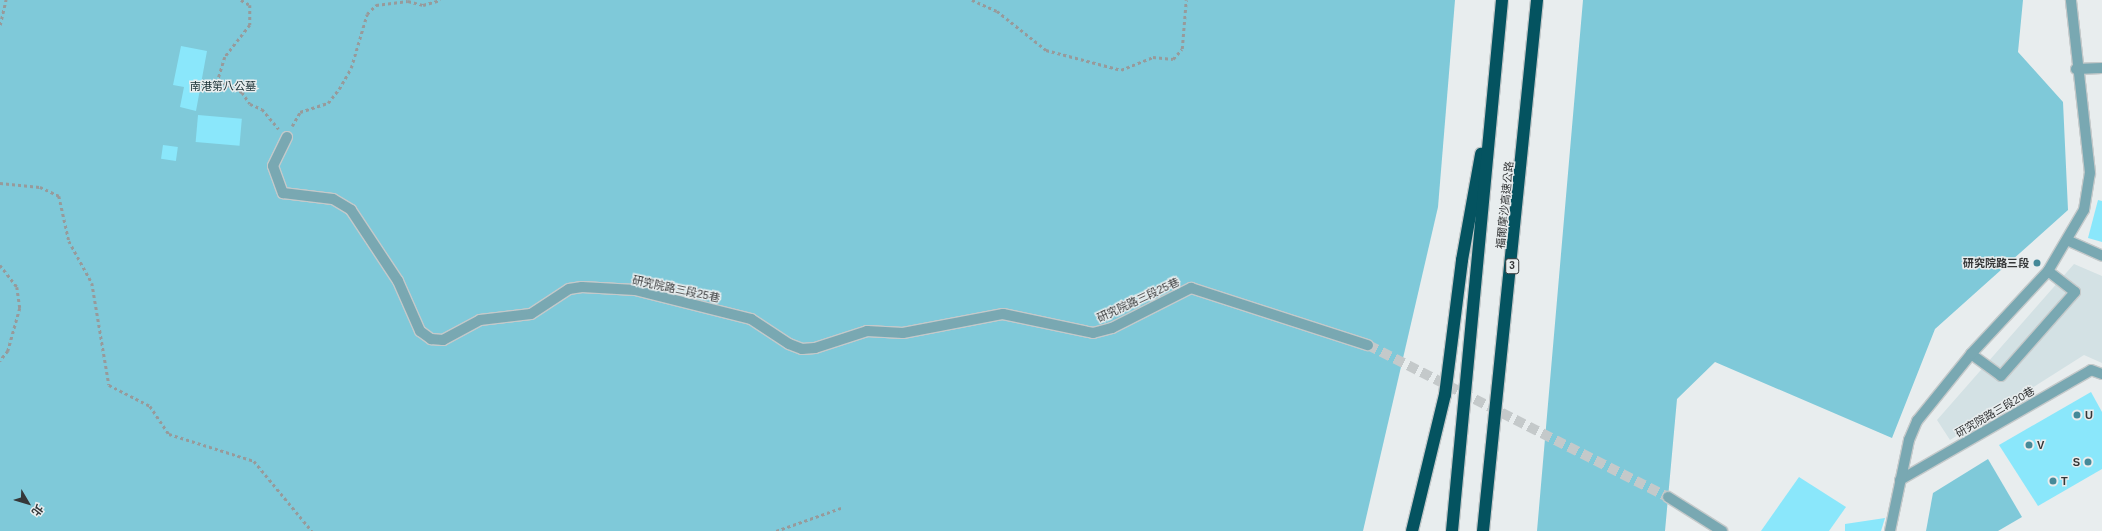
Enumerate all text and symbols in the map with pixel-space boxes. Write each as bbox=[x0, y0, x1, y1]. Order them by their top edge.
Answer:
park label: 南港第八公墓 bbox=[190, 79, 256, 93]
street label: 福爾摩沙高速公路 bbox=[1494, 161, 1516, 249]
place label: 研究院路三段 bbox=[1963, 256, 2029, 270]
road number: 3 bbox=[1505, 258, 1519, 274]
marker: 研究院路三段 bbox=[2032, 258, 2042, 268]
street label: 研究院路三段25巷 bbox=[631, 273, 721, 305]
street label: 研究院路三段25巷 bbox=[1095, 275, 1181, 325]
street label: 研究院路三段20巷 bbox=[1953, 384, 2037, 440]
place label: U bbox=[2085, 408, 2093, 422]
marker: U bbox=[2072, 410, 2082, 420]
place label: V bbox=[2037, 438, 2044, 452]
marker: V bbox=[2024, 440, 2034, 450]
place label: S bbox=[2073, 455, 2080, 469]
marker: S bbox=[2083, 457, 2093, 467]
place label: T bbox=[2061, 474, 2068, 488]
marker: T bbox=[2048, 476, 2058, 486]
north arrow bbox=[8, 483, 48, 523]
text: 北 bbox=[29, 502, 46, 518]

